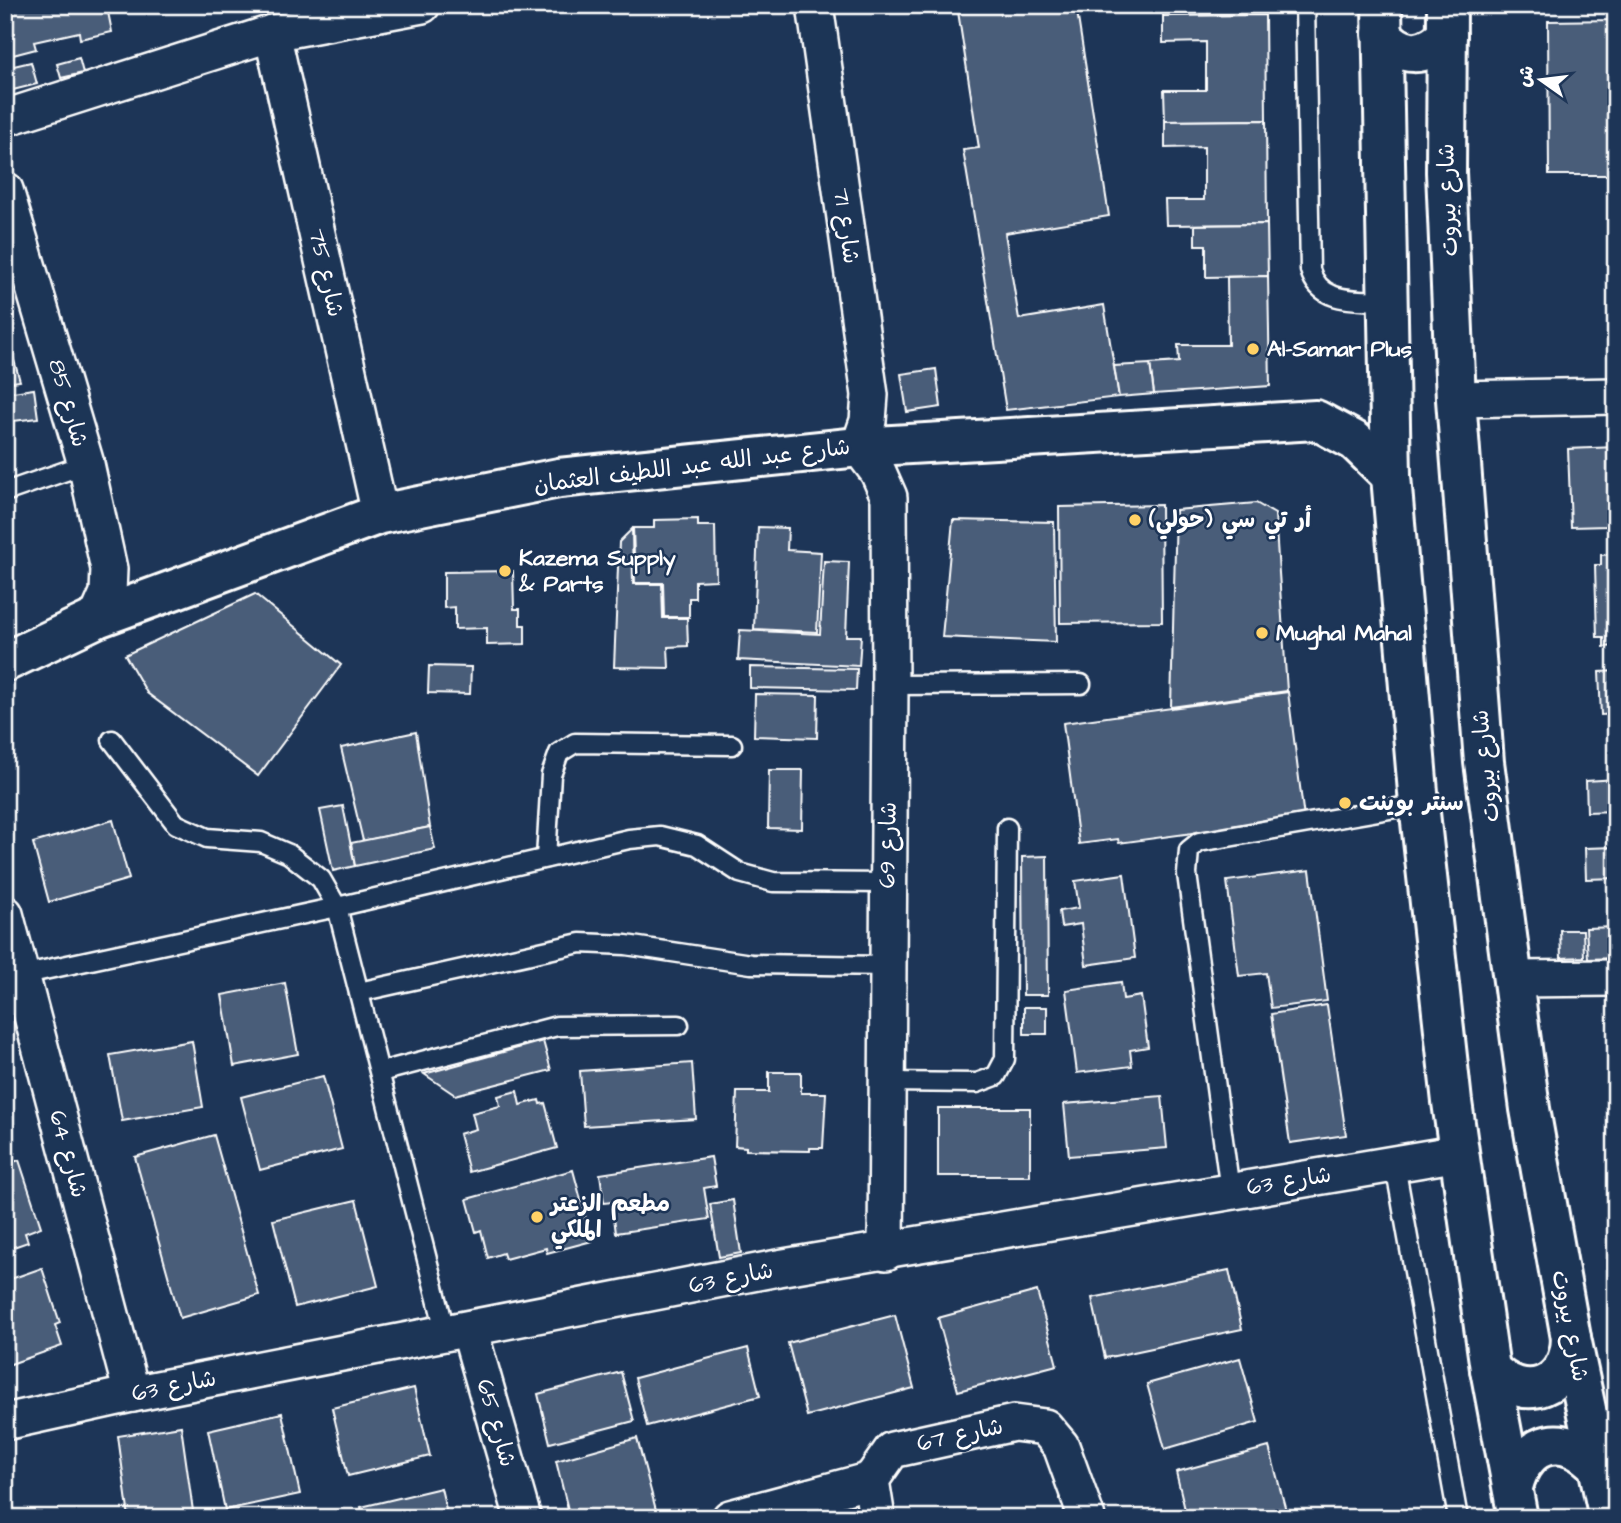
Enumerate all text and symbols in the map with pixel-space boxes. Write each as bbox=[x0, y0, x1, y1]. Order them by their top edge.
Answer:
north arrow bbox=[1506, 46, 1576, 116]
text: ش bbox=[1510, 63, 1542, 90]
street label: شارع بيروت bbox=[1430, 143, 1466, 257]
street label: شارع 71 bbox=[825, 186, 867, 266]
street label: شارع 75 bbox=[300, 226, 352, 320]
place label: Al-Samar Plus bbox=[1267, 333, 1412, 365]
marker: Al-Samar Plus bbox=[1245, 341, 1261, 357]
street label: شارع 85 bbox=[40, 355, 96, 451]
street label: شارع عبد الله عبد اللطيف العثمان bbox=[532, 431, 852, 501]
place label: أر تي سي (حولي) bbox=[1148, 504, 1312, 540]
marker: أر تي سي (حولي) bbox=[1127, 512, 1143, 528]
place label: Kazema Supply & Parts bbox=[518, 542, 676, 600]
marker: Kazema Supply & Parts bbox=[497, 563, 513, 579]
place label: Mughal Mahal bbox=[1276, 617, 1412, 650]
marker: Mughal Mahal bbox=[1254, 625, 1270, 641]
street label: شارع بيروت bbox=[1464, 708, 1508, 824]
place label: سنتر بوينت bbox=[1359, 787, 1464, 819]
marker: سنتر بوينت bbox=[1337, 795, 1353, 811]
street label: شارع 69 bbox=[871, 801, 905, 889]
street label: شارع 64 bbox=[41, 1107, 95, 1201]
street label: شارع 63 bbox=[1244, 1159, 1334, 1203]
place label: مطعم الزعتر الملكي bbox=[549, 1188, 670, 1250]
marker: مطعم الزعتر الملكي bbox=[529, 1209, 545, 1225]
street label: شارع 63 bbox=[686, 1254, 776, 1302]
street label: شارع بيروت bbox=[1544, 1267, 1596, 1385]
street label: شارع 63 bbox=[129, 1362, 219, 1410]
street label: شارع 65 bbox=[468, 1375, 524, 1471]
street label: شارع 67 bbox=[914, 1410, 1006, 1460]

